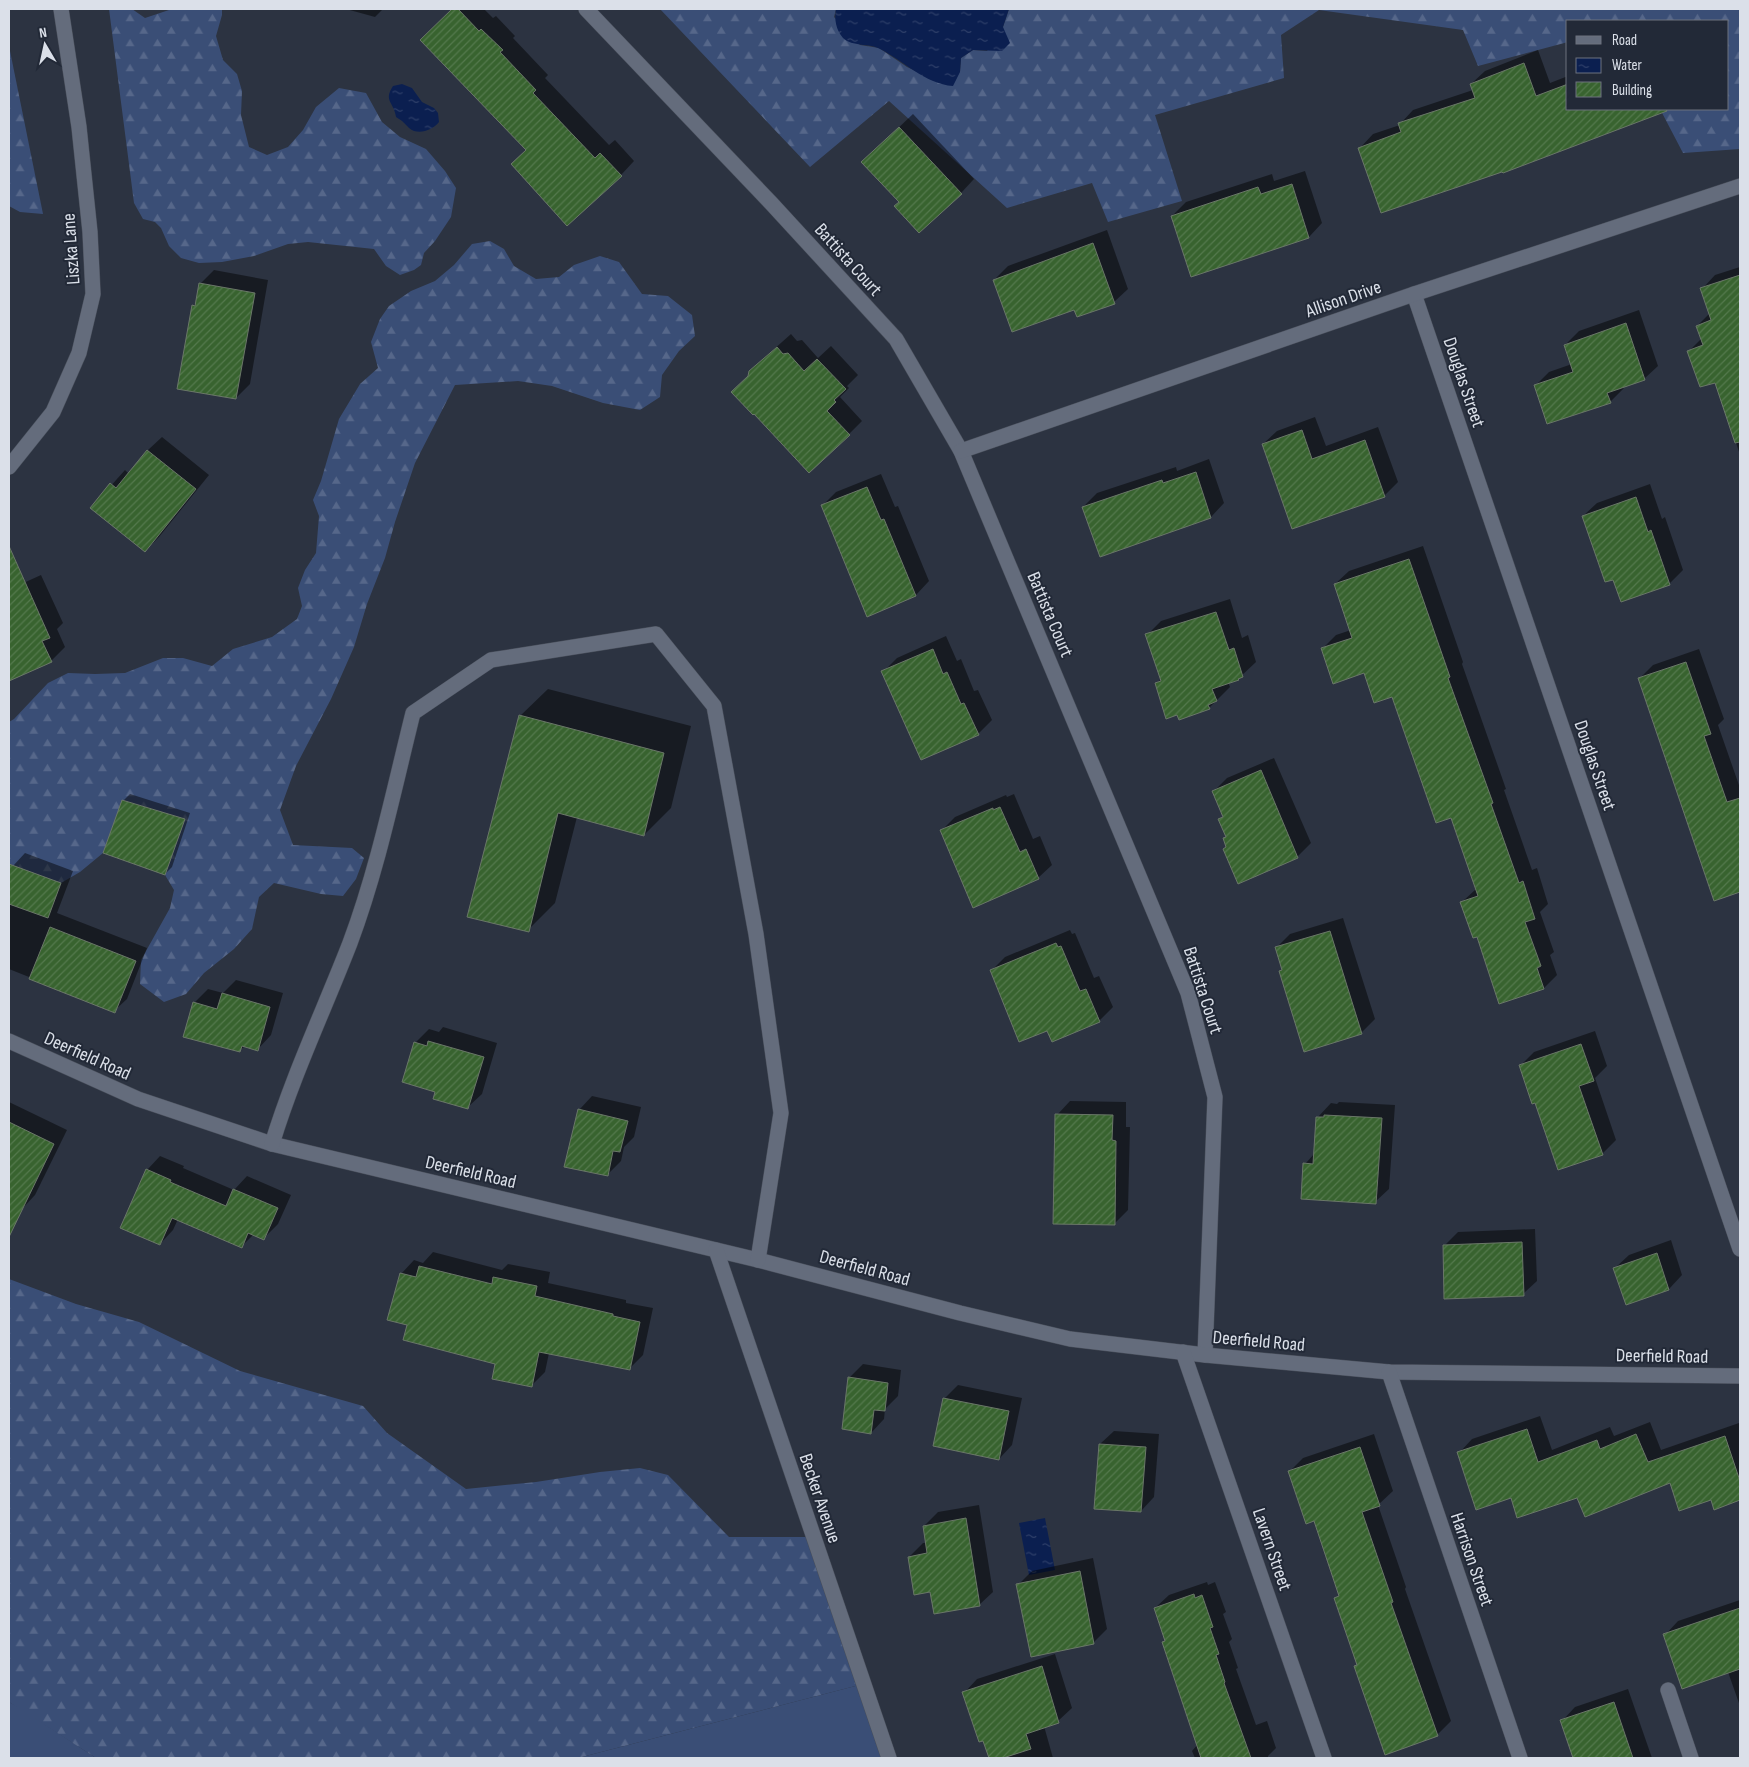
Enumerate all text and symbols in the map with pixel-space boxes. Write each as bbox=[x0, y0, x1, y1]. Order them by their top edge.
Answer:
north arrow bbox=[20, 20, 70, 70]
legend bbox=[1566, 20, 1729, 110]
text: N bbox=[38, 24, 48, 42]
text: Road bbox=[1612, 31, 1637, 50]
text: Water bbox=[1612, 56, 1643, 75]
text: Building bbox=[1612, 81, 1652, 100]
street label: Liszka Lane bbox=[58, 212, 85, 285]
street label: Battista Court bbox=[809, 219, 887, 301]
street label: Allison Drive bbox=[1302, 276, 1384, 323]
street label: Douglas Street bbox=[1437, 335, 1490, 431]
street label: Battista Court bbox=[1021, 569, 1078, 661]
street label: Douglas Street bbox=[1568, 718, 1621, 814]
street label: Battista Court bbox=[1178, 944, 1228, 1037]
street label: Deerfield Road bbox=[41, 1027, 134, 1086]
street label: Deerfield Road bbox=[423, 1151, 518, 1194]
street label: Deerfield Road bbox=[817, 1245, 912, 1292]
street label: Deerfield Road bbox=[1212, 1326, 1306, 1357]
street label: Deerfield Road bbox=[1616, 1344, 1708, 1369]
street label: Becker Avenue bbox=[794, 1451, 846, 1546]
street label: Lavern Street bbox=[1247, 1505, 1296, 1594]
street label: Harrison Street bbox=[1445, 1510, 1498, 1609]

